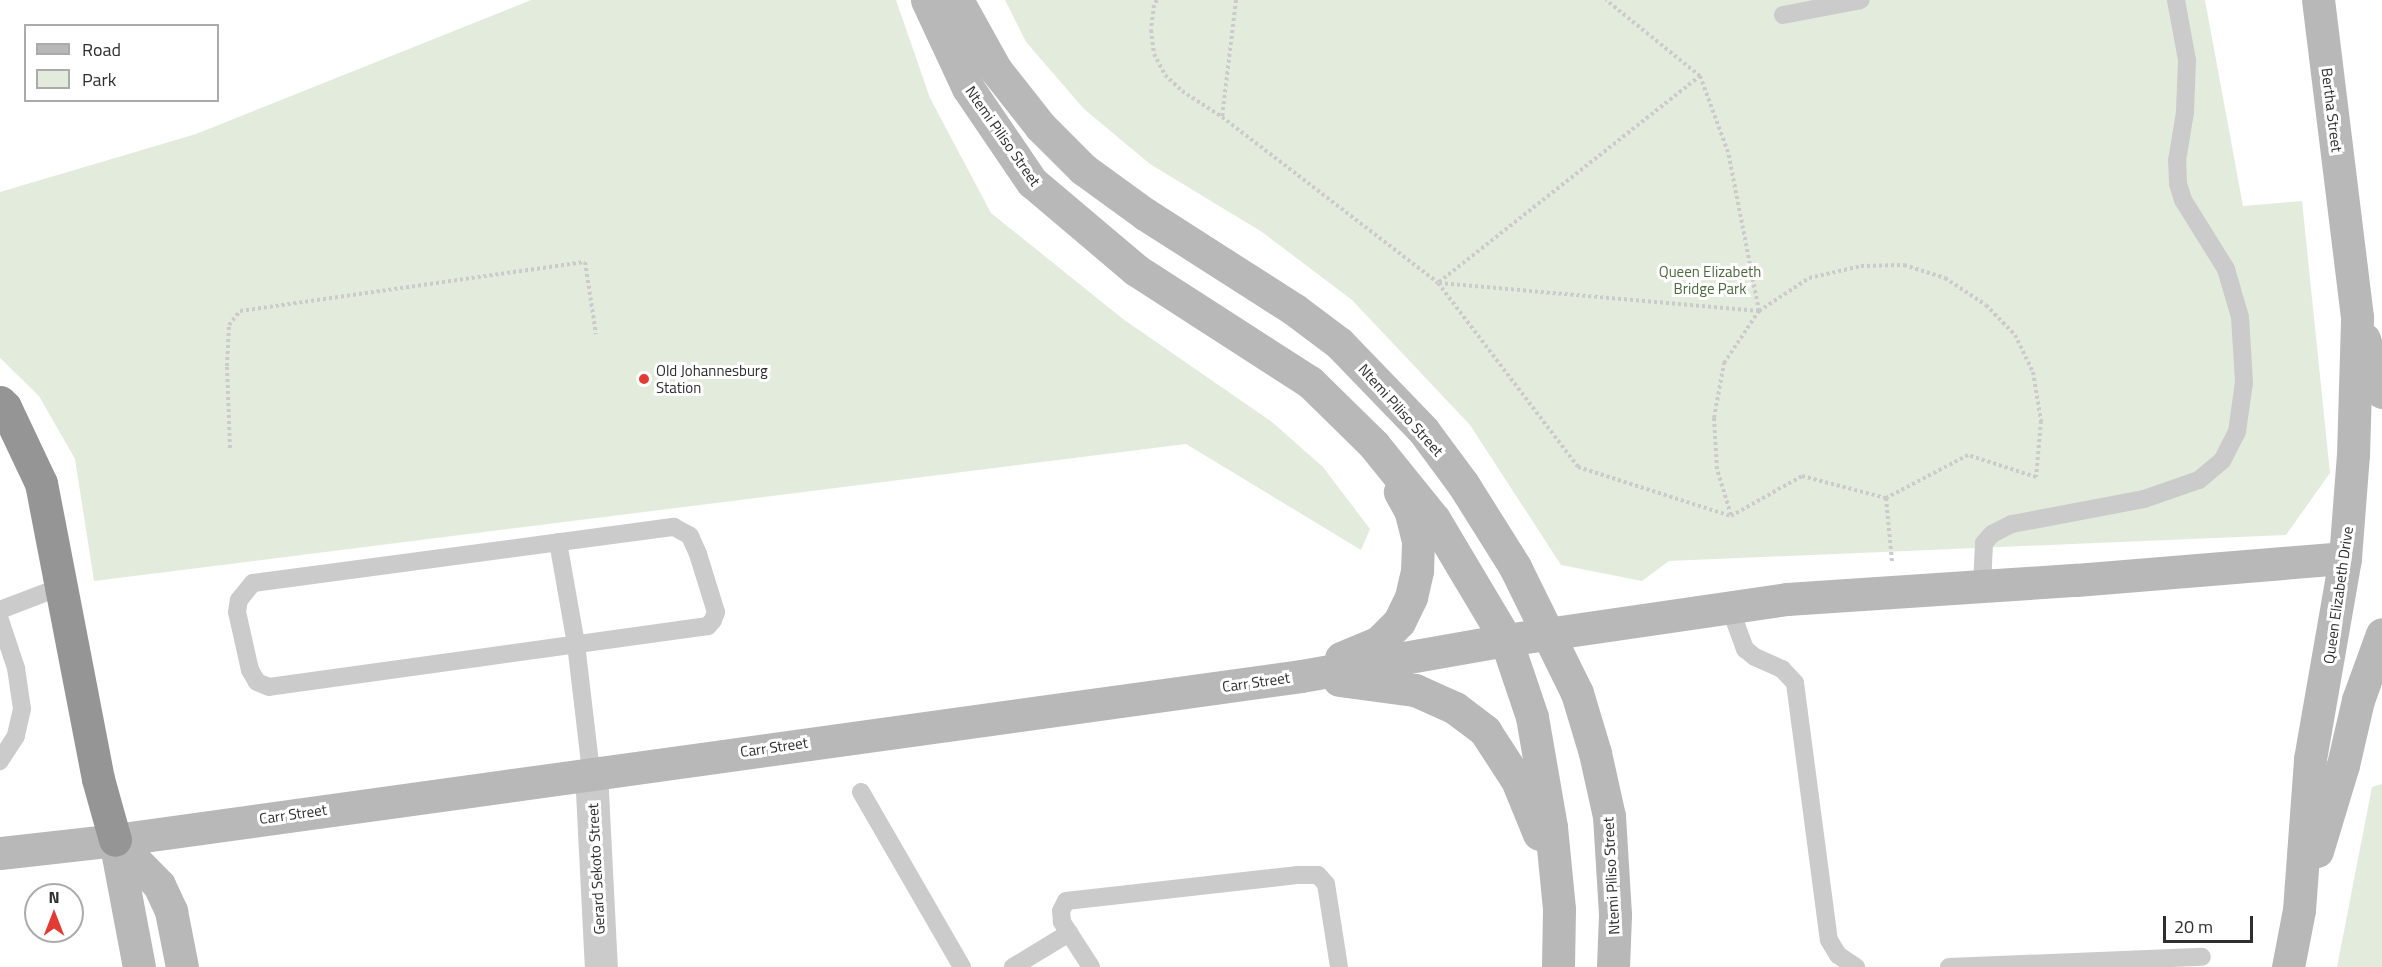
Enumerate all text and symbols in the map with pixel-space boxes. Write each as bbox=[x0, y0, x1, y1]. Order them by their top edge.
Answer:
legend bbox=[24, 24, 219, 102]
text: Road bbox=[82, 36, 121, 63]
text: Park bbox=[82, 66, 116, 93]
street label: Bertha Street bbox=[2318, 67, 2346, 153]
street label: Ntemi Piliso Street bbox=[962, 83, 1044, 189]
park label: Queen Elizabeth Bridge Park bbox=[1659, 262, 1761, 297]
street label: Ntemi Piliso Street bbox=[1355, 360, 1447, 460]
place label: Old Johannesburg Station bbox=[656, 361, 768, 396]
marker: Old Johannesburg Station bbox=[637, 372, 651, 386]
street label: Queen Elizabeth Drive bbox=[2319, 525, 2357, 665]
street label: Carr Street bbox=[1221, 668, 1291, 696]
street label: Carr Street bbox=[739, 733, 809, 761]
street label: Carr Street bbox=[258, 800, 328, 828]
street label: Gerard Sekoto Street bbox=[584, 803, 608, 935]
street label: Ntemi Piliso Street bbox=[1599, 817, 1623, 935]
north arrow bbox=[24, 883, 84, 943]
text: N bbox=[48, 885, 60, 909]
scale bar bbox=[2166, 904, 2256, 942]
text: 20 m bbox=[2174, 913, 2213, 940]

